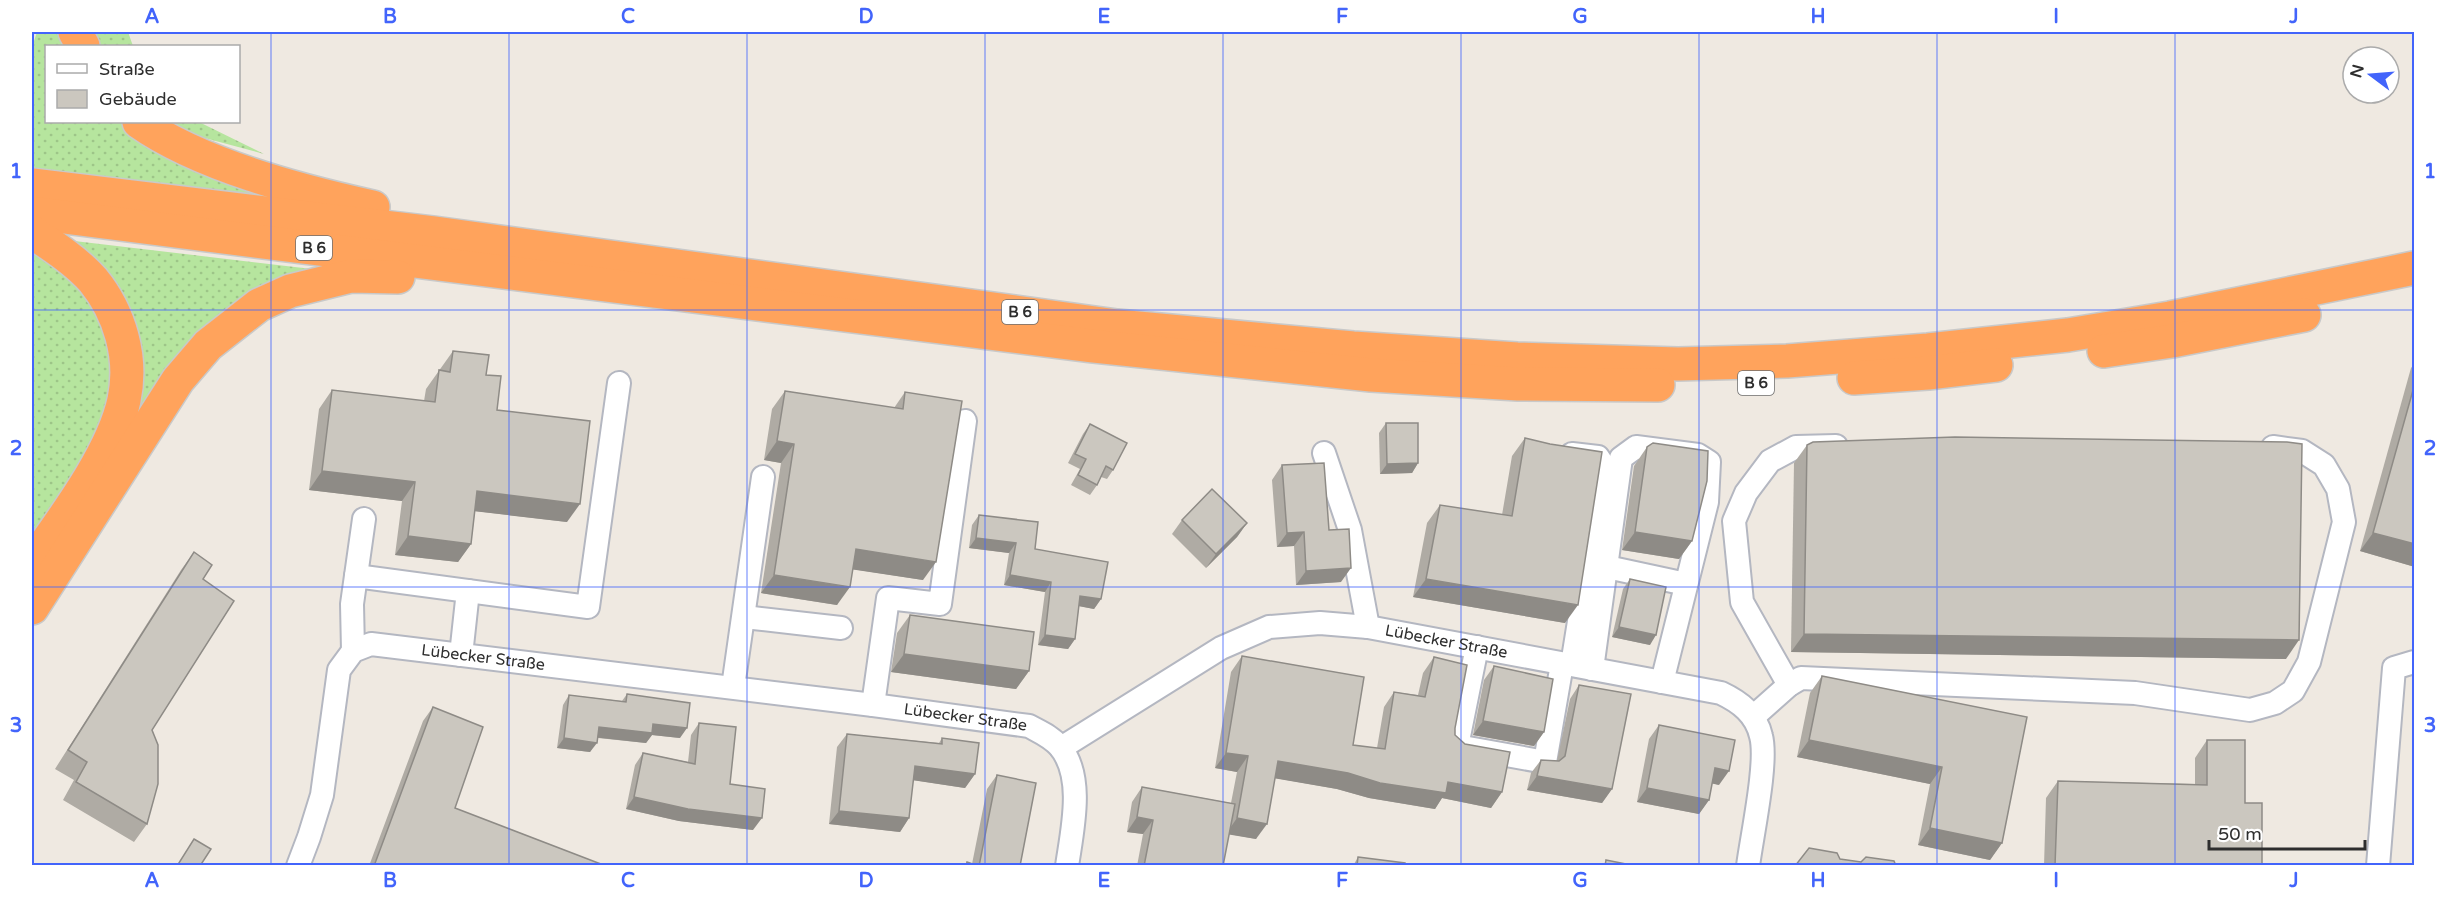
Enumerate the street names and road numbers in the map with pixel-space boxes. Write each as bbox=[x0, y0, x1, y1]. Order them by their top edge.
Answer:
road number: B 6 bbox=[296, 236, 332, 260]
road number: B 6 bbox=[1002, 300, 1038, 324]
road number: B 6 bbox=[1738, 371, 1774, 395]
street label: Lübecker Straße bbox=[1383, 620, 1509, 663]
street label: Lübecker Straße bbox=[420, 640, 546, 675]
street label: Lübecker Straße bbox=[903, 699, 1028, 736]

